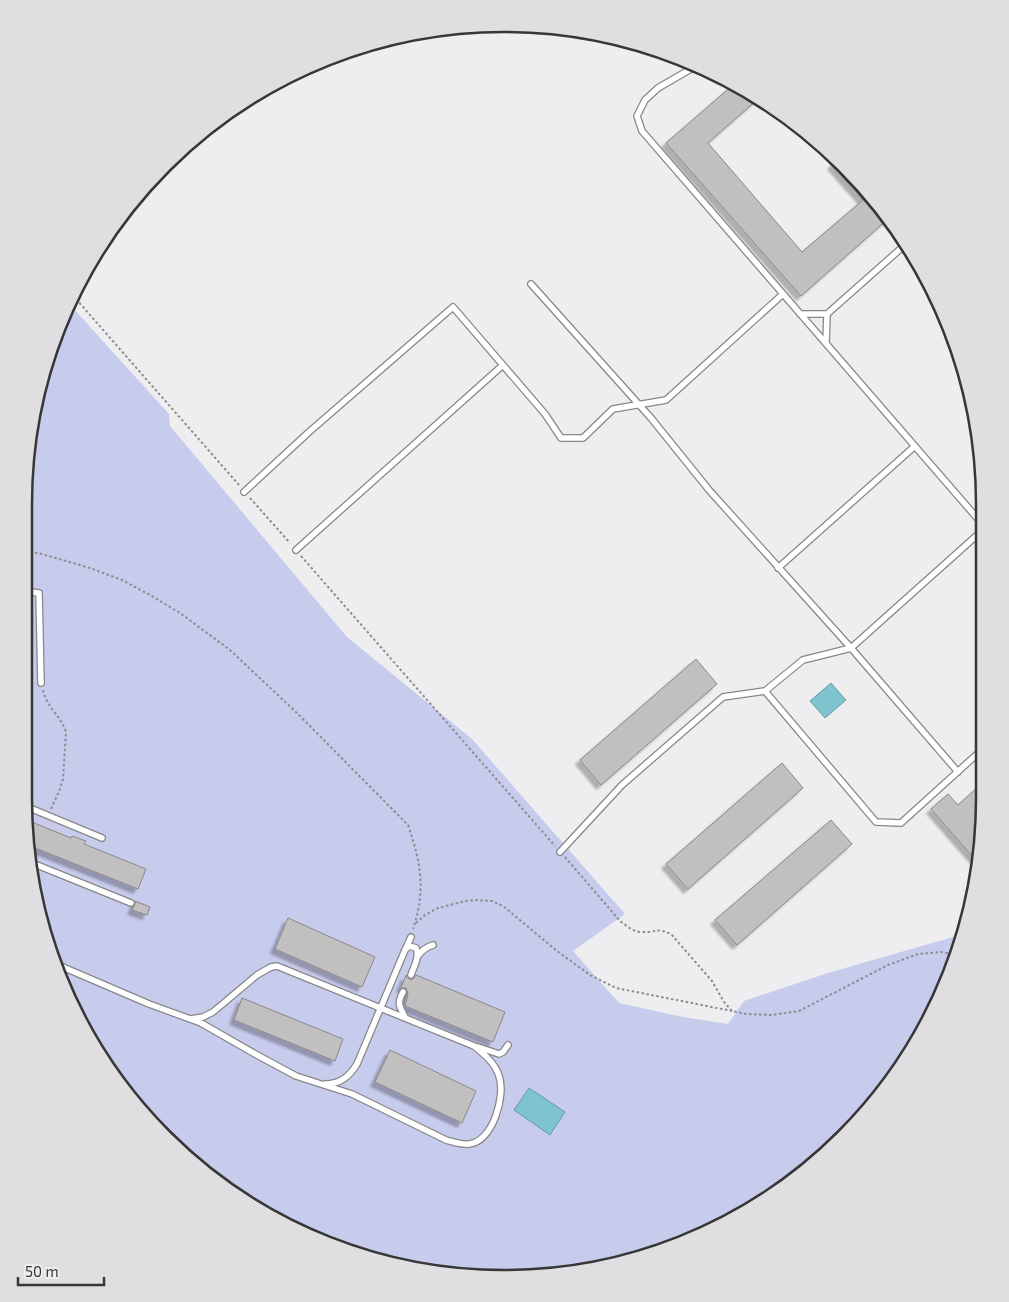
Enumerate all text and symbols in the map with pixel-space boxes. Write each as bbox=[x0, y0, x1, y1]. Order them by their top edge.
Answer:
scale bar bbox=[18, 1254, 104, 1286]
text: 50 m bbox=[25, 1262, 59, 1280]

